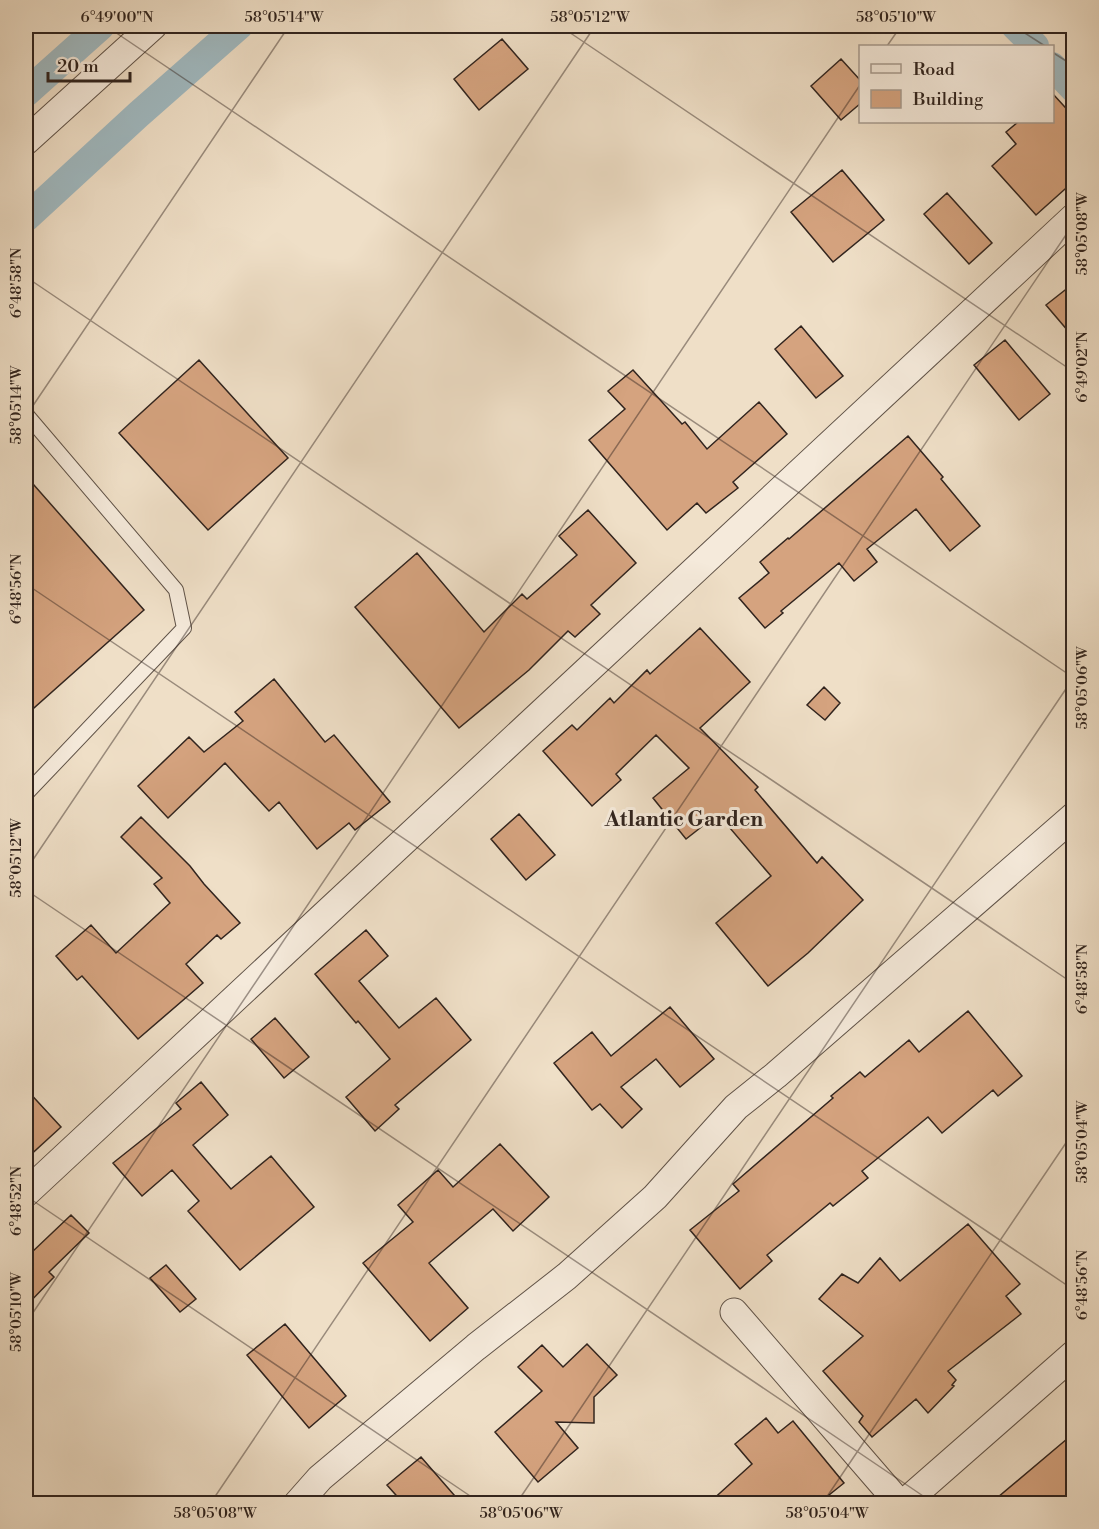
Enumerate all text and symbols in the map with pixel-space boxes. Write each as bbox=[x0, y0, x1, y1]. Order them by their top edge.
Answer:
text: 6°49'00"N bbox=[81, 8, 153, 27]
text: 58°05'14"W bbox=[245, 8, 324, 27]
text: 58°05'12"W bbox=[550, 8, 630, 27]
text: 58°05'10"W bbox=[856, 8, 936, 27]
scale bar bbox=[48, 45, 130, 83]
legend bbox=[859, 45, 1054, 123]
text: 20 m bbox=[57, 55, 99, 78]
text: Road bbox=[913, 58, 956, 81]
text: Building bbox=[912, 88, 984, 111]
text: 58°05'08"W bbox=[1073, 192, 1092, 276]
text: 6°48'58"N bbox=[7, 248, 26, 318]
text: 6°49'02"N bbox=[1073, 331, 1092, 403]
text: 58°05'14"W bbox=[7, 365, 26, 444]
text: 6°48'56"N bbox=[7, 554, 26, 624]
text: 58°05'06"W bbox=[1073, 646, 1092, 730]
district label: Atlantic Garden bbox=[604, 807, 763, 833]
text: 58°05'12"W bbox=[7, 818, 26, 898]
text: 6°48'58"N bbox=[1073, 944, 1092, 1014]
text: 58°05'04"W bbox=[1073, 1100, 1092, 1183]
text: 6°48'52"N bbox=[7, 1166, 26, 1236]
text: 6°48'56"N bbox=[1073, 1250, 1092, 1320]
text: 58°05'10"W bbox=[7, 1272, 26, 1352]
text: 58°05'08"W bbox=[173, 1504, 257, 1523]
text: 58°05'06"W bbox=[479, 1504, 563, 1523]
text: 58°05'04"W bbox=[786, 1504, 869, 1523]

